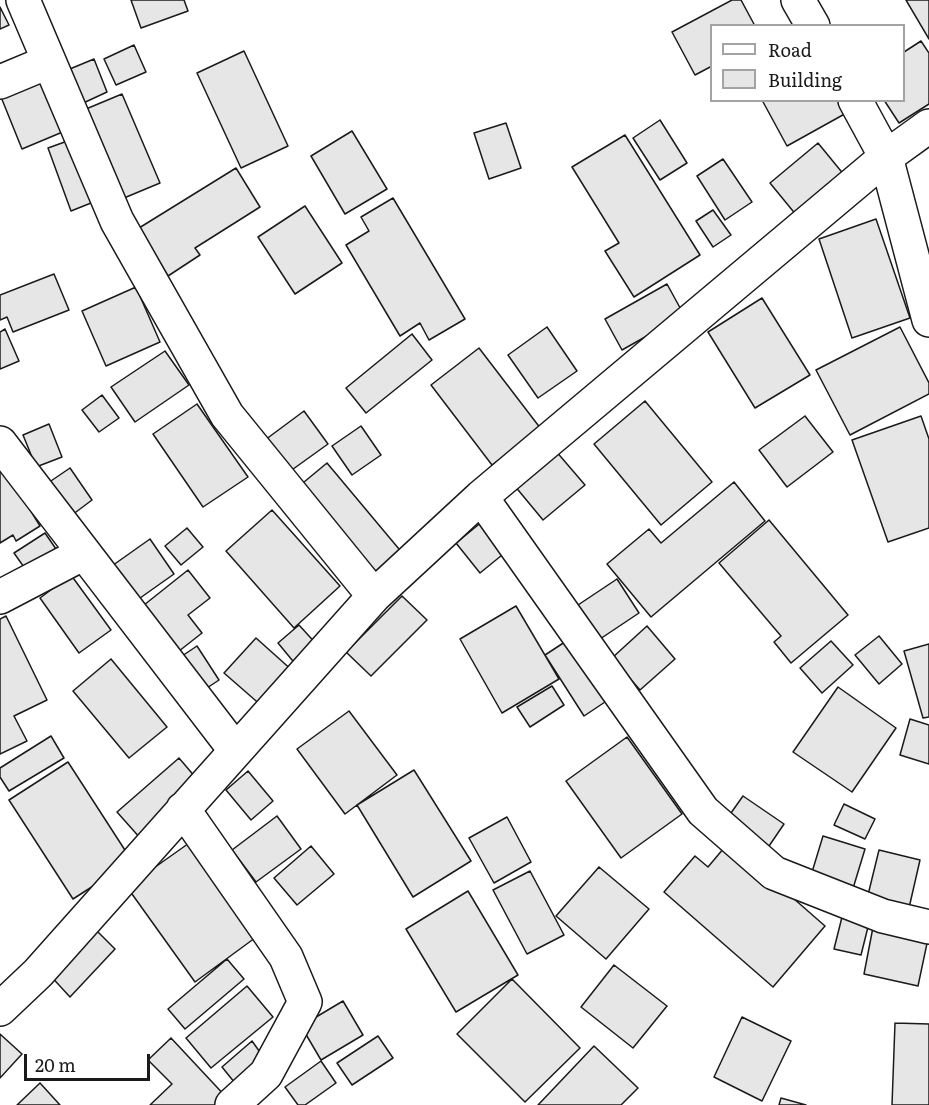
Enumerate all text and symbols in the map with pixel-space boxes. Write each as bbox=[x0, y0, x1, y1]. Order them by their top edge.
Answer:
legend bbox=[710, 24, 905, 102]
text: Road bbox=[768, 36, 812, 63]
text: Building bbox=[768, 66, 842, 93]
scale bar bbox=[27, 1042, 153, 1080]
text: 20 m bbox=[35, 1051, 76, 1078]

